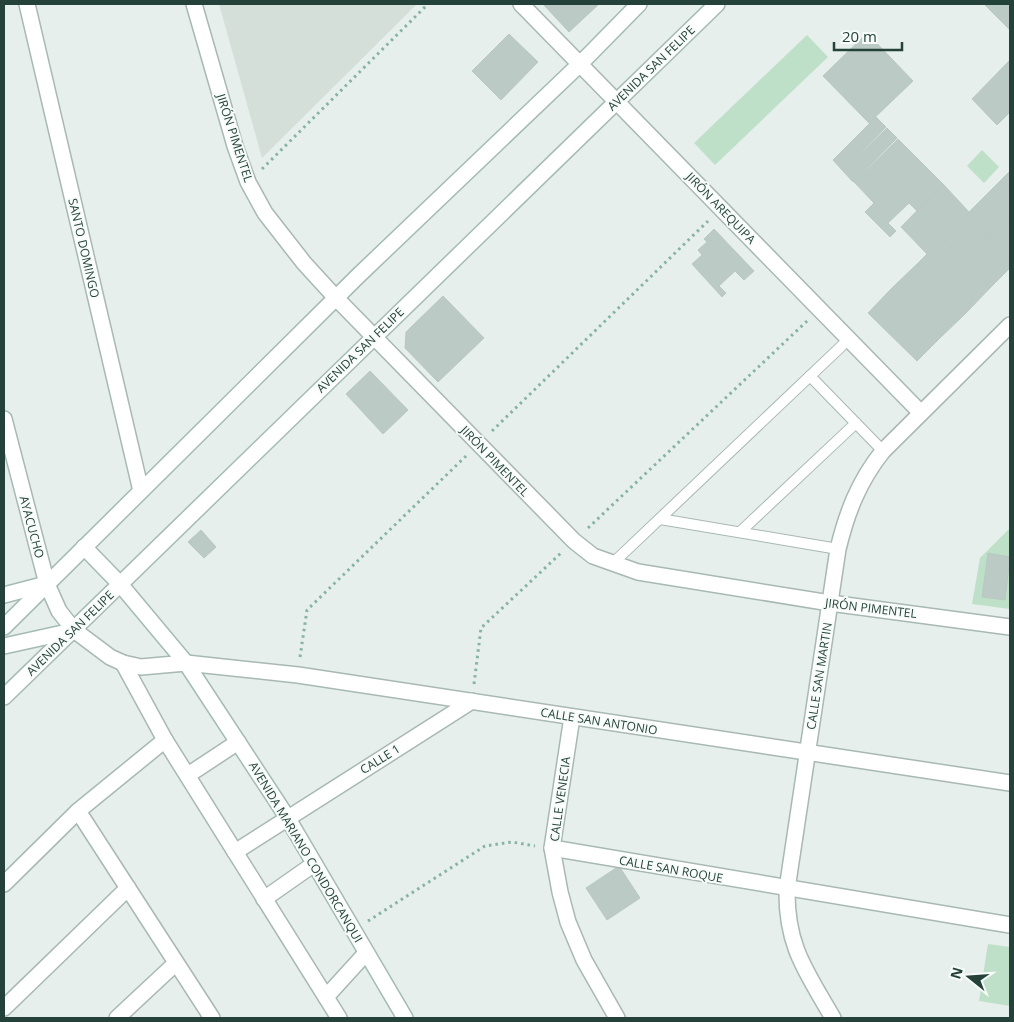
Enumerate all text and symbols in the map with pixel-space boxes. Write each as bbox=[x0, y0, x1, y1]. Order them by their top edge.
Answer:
scale bar bbox=[834, 20, 902, 52]
street label: AVENIDA SAN FELIPE bbox=[603, 22, 699, 114]
text: 20 m bbox=[842, 26, 877, 46]
street label: JIRÓN PIMENTEL bbox=[212, 91, 257, 184]
street label: JIRÓN AREQUIPA bbox=[682, 168, 760, 248]
street label: SANTO DOMINGO bbox=[64, 197, 104, 299]
street label: AVENIDA SAN FELIPE bbox=[312, 304, 408, 396]
street label: JIRÓN PIMENTEL bbox=[456, 421, 533, 500]
street label: AYACUCHO bbox=[16, 494, 48, 560]
street label: AVENIDA SAN FELIPE bbox=[22, 587, 118, 679]
street label: JIRÓN PIMENTEL bbox=[823, 594, 918, 622]
street label: CALLE SAN MARTIN bbox=[802, 621, 836, 731]
street label: CALLE SAN ANTONIO bbox=[539, 703, 659, 739]
street label: CALLE 1 bbox=[357, 740, 403, 778]
street label: CALLE VENECIA bbox=[546, 755, 574, 843]
street label: AVENIDA MARIANO CONDORCANQUI bbox=[245, 758, 367, 946]
street label: CALLE SAN ROQUE bbox=[618, 851, 724, 887]
north arrow bbox=[944, 952, 994, 1002]
text: N bbox=[945, 965, 967, 981]

